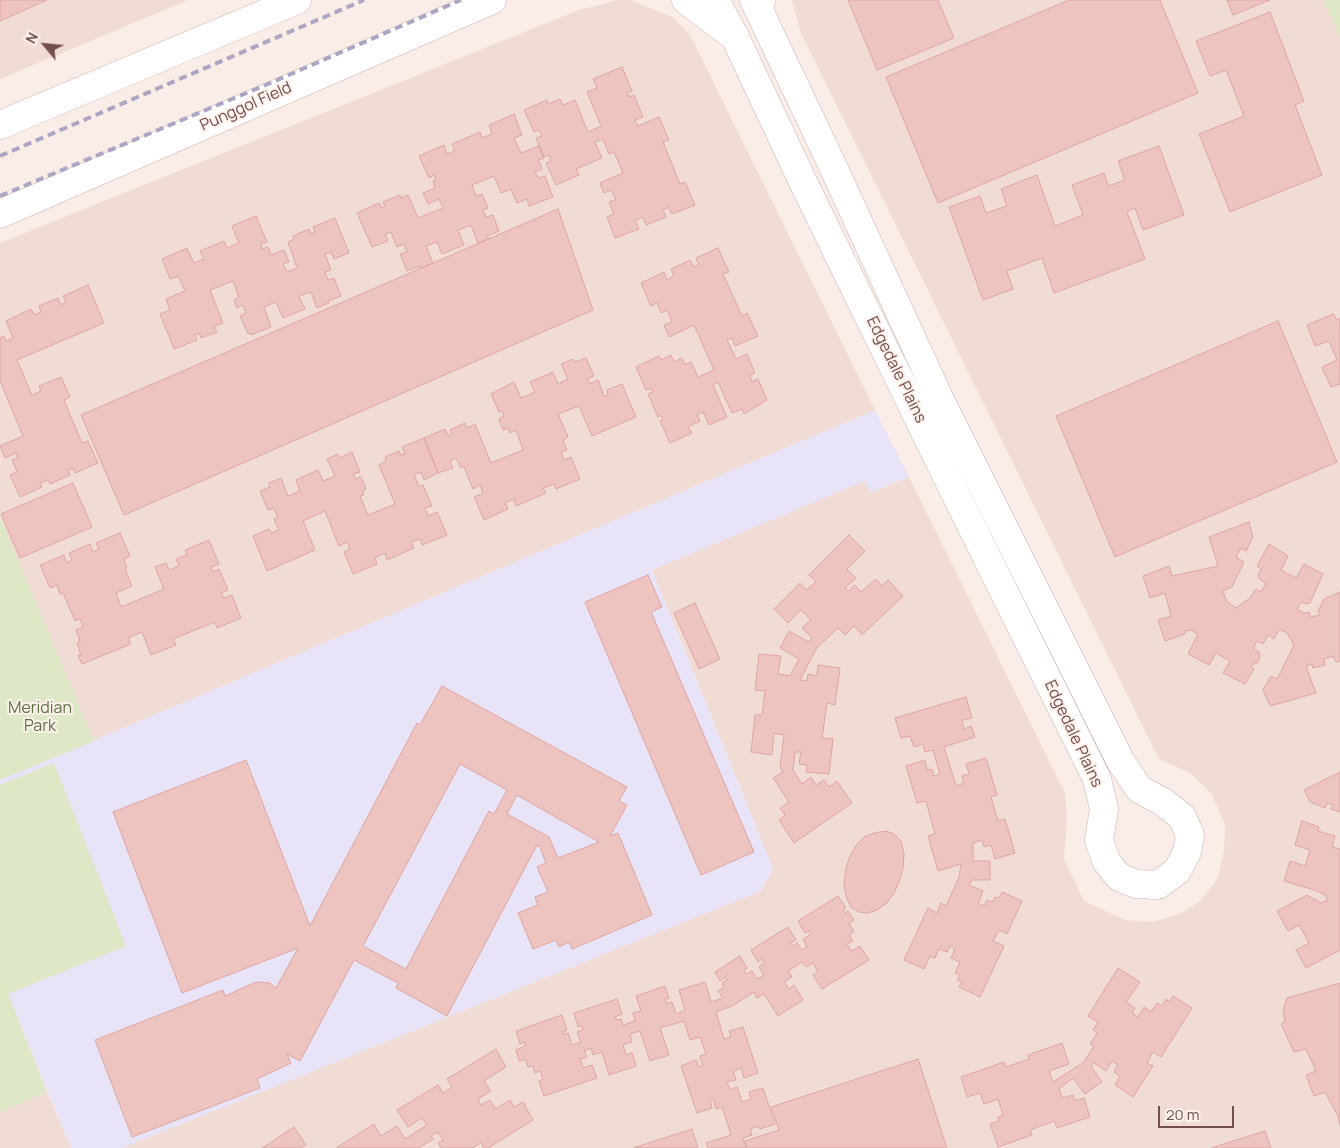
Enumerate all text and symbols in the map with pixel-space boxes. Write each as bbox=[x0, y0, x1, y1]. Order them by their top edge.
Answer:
north arrow bbox=[20, 20, 70, 70]
text: N bbox=[21, 29, 42, 47]
street label: Punggol Field bbox=[197, 78, 295, 136]
street label: Edgedale Plains bbox=[862, 314, 930, 426]
street label: Edgedale Plains bbox=[1040, 677, 1106, 791]
park label: Meridian Park bbox=[8, 699, 72, 737]
scale bar bbox=[1160, 1096, 1236, 1128]
text: 20 m bbox=[1166, 1104, 1199, 1125]

